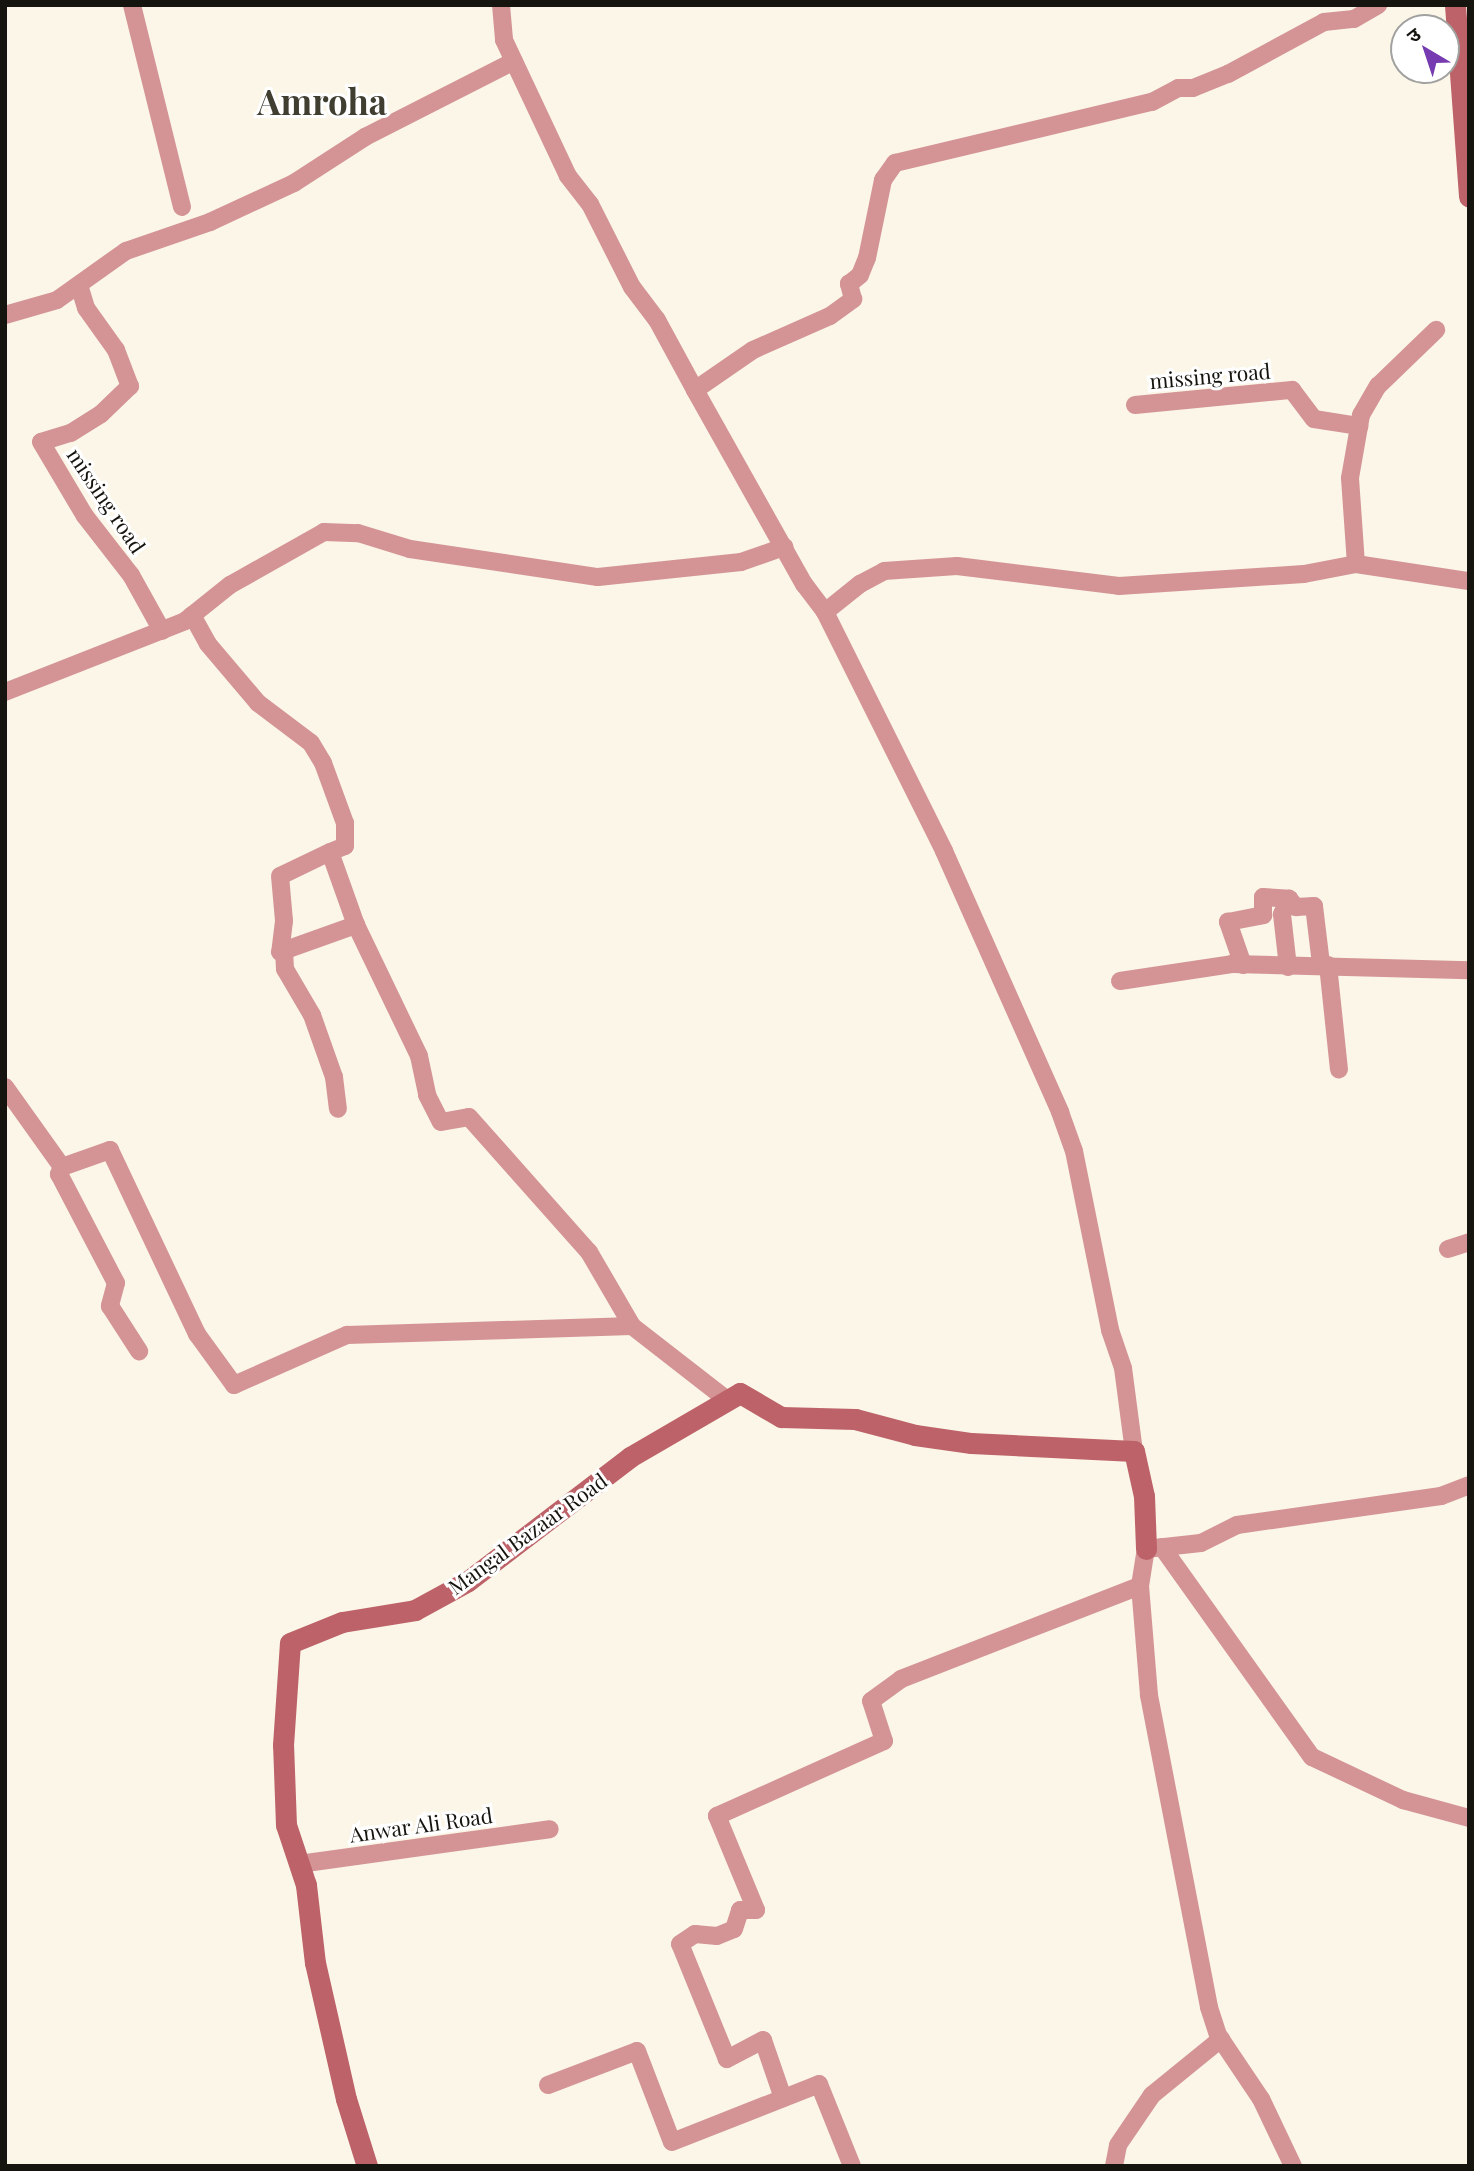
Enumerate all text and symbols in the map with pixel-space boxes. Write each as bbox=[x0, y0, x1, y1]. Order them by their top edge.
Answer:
north arrow bbox=[1390, 14, 1460, 84]
text: उ bbox=[1401, 21, 1426, 48]
district label: Amroha bbox=[257, 80, 387, 122]
street label: missing road bbox=[1148, 357, 1272, 393]
street label: missing road bbox=[63, 443, 151, 557]
street label: Mangal Bazaar Road bbox=[443, 1467, 611, 1599]
street label: Anwar Ali Road bbox=[347, 1801, 495, 1847]

